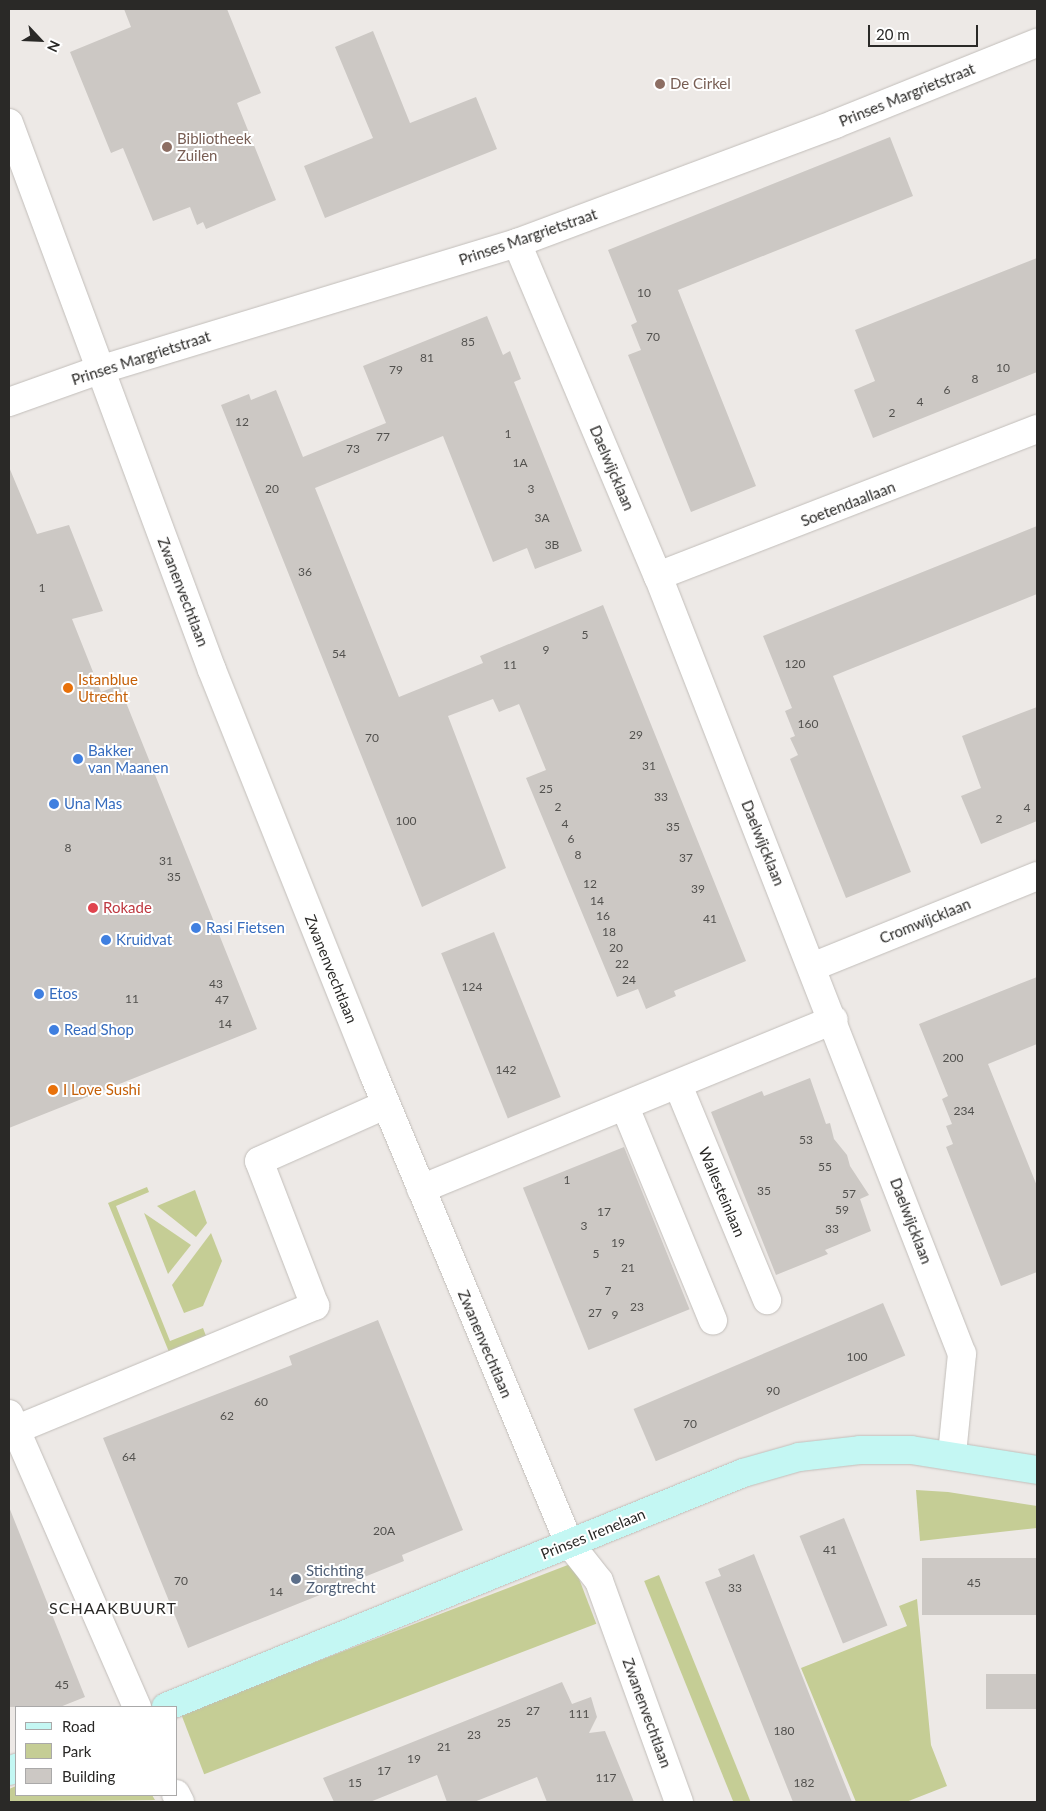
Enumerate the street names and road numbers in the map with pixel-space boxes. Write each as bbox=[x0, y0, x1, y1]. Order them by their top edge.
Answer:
street label: Prinses Margrietstraat bbox=[836, 59, 978, 131]
street label: Prinses Margrietstraat bbox=[457, 205, 599, 269]
street label: Prinses Margrietstraat bbox=[69, 327, 213, 389]
street label: Daelwijcklaan bbox=[586, 423, 638, 513]
street label: Soetendaallaan bbox=[798, 478, 898, 530]
street label: Zwanenvechtlaan bbox=[154, 535, 212, 649]
street label: Daelwijcklaan bbox=[738, 798, 788, 888]
street label: Cromwijcklaan bbox=[877, 895, 973, 947]
street label: Zwanenvechtlaan bbox=[301, 912, 361, 1026]
street label: Wallesteinlaan bbox=[695, 1144, 749, 1240]
street label: Daelwijcklaan bbox=[886, 1175, 936, 1267]
street label: Zwanenvechtlaan bbox=[454, 1287, 516, 1401]
street label: Prinses Irenelaan bbox=[538, 1505, 648, 1563]
street label: Zwanenvechtlaan bbox=[619, 1656, 675, 1770]

